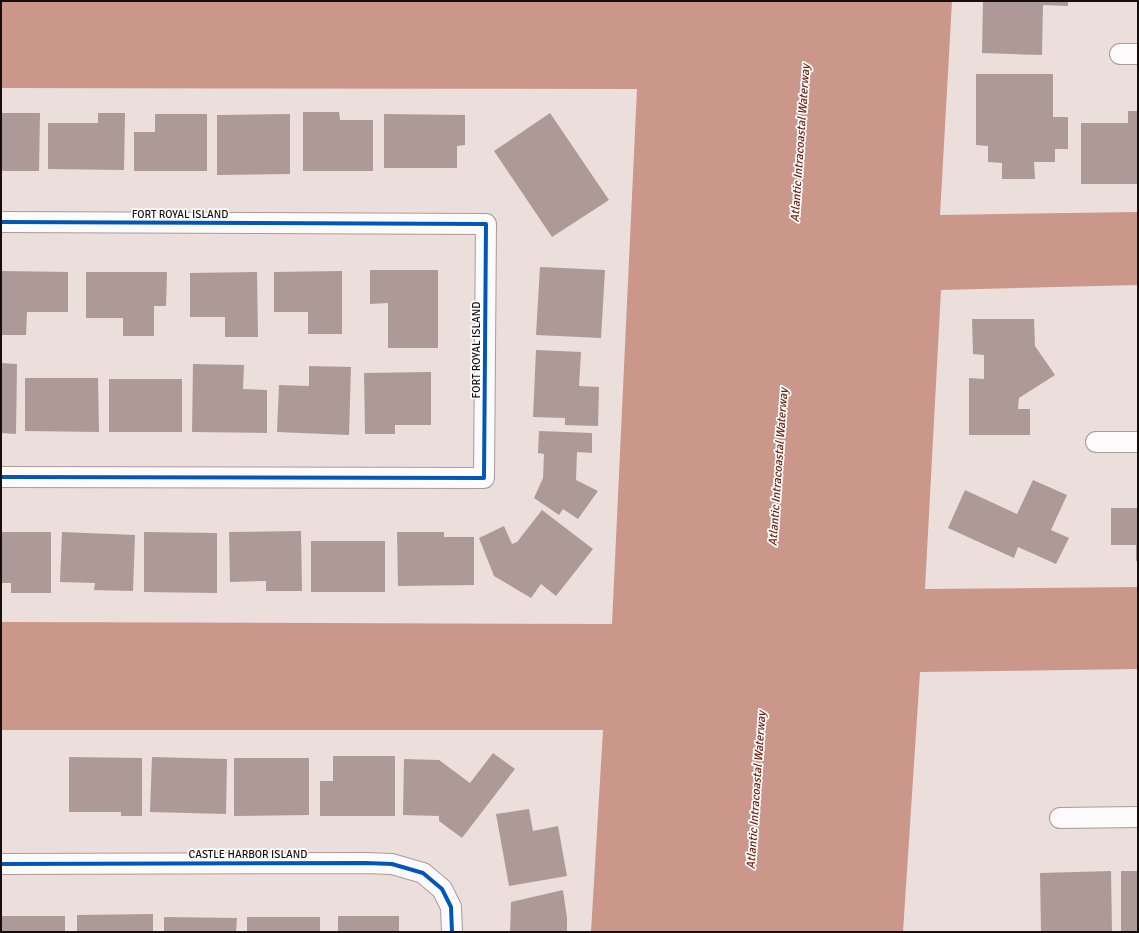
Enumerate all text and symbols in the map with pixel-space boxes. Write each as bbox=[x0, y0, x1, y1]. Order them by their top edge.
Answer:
water label: Atlantic Intracoastal Waterway bbox=[788, 62, 814, 222]
street label: FORT ROYAL ISLAND bbox=[132, 208, 228, 221]
street label: FORT ROYAL ISLAND bbox=[470, 302, 483, 398]
water label: Atlantic Intracoastal Waterway bbox=[766, 386, 792, 546]
water label: Atlantic Intracoastal Waterway bbox=[744, 709, 770, 869]
street label: CASTLE HARBOR ISLAND bbox=[189, 848, 307, 861]

